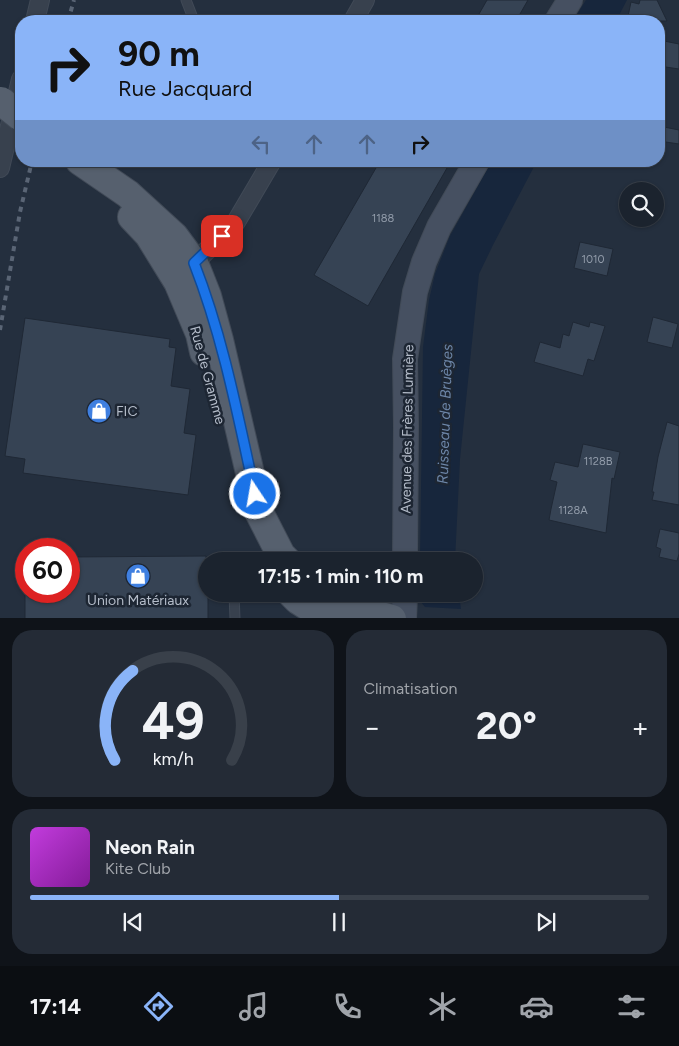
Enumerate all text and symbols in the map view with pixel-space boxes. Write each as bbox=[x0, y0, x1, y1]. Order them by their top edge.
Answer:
text: 90 m bbox=[118, 33, 200, 75]
icon: right bbox=[35, 35, 100, 100]
text: Rue Jacquard bbox=[118, 75, 253, 102]
icon: left bbox=[247, 130, 275, 158]
icon: ahead bbox=[300, 130, 328, 158]
icon: ahead bbox=[353, 130, 381, 158]
icon: right bbox=[406, 130, 434, 158]
map controls bbox=[619, 182, 664, 227]
button: search bbox=[619, 182, 664, 227]
house number: 1188 bbox=[372, 212, 395, 225]
pin bbox=[201, 215, 243, 257]
icon: arrive bbox=[208, 222, 236, 250]
house number: 1010 bbox=[581, 253, 605, 266]
street label: Rue de Gramme bbox=[186, 324, 229, 426]
street label: Avenue des Frères Lumière bbox=[398, 344, 417, 514]
water label: Ruisseau de Bruèges bbox=[434, 344, 456, 484]
shop icon: FIC bbox=[86, 398, 112, 424]
place label: FIC bbox=[116, 403, 138, 420]
house number: 1128B bbox=[584, 455, 613, 468]
position arrow bbox=[228, 467, 280, 519]
house number: 1128A bbox=[558, 504, 588, 517]
speed limit sign: 60 bbox=[15, 538, 80, 603]
shop icon: Union Matériaux bbox=[125, 563, 151, 589]
text: 17:15 · 1 min · 110 m bbox=[258, 565, 423, 588]
place label: Union Matériaux bbox=[87, 592, 189, 609]
text: Climatisation bbox=[364, 679, 457, 698]
text: 49 bbox=[141, 690, 204, 752]
text: 20° bbox=[476, 703, 537, 749]
text: − bbox=[364, 710, 381, 744]
text: + bbox=[632, 710, 649, 744]
text: km/h bbox=[152, 748, 193, 769]
text: Neon Rain bbox=[105, 836, 195, 859]
text: Kite Club bbox=[105, 859, 171, 878]
icon: previous bbox=[119, 908, 147, 936]
icon: pause bbox=[325, 908, 353, 936]
icon: next bbox=[532, 908, 560, 936]
icon: directions bbox=[141, 989, 176, 1024]
icon: music bbox=[236, 989, 271, 1024]
icon: phone bbox=[330, 989, 365, 1024]
icon: climate bbox=[425, 989, 460, 1024]
icon: car bbox=[519, 989, 554, 1024]
icon: filters bbox=[614, 989, 649, 1024]
text: 17:14 bbox=[30, 993, 81, 1020]

